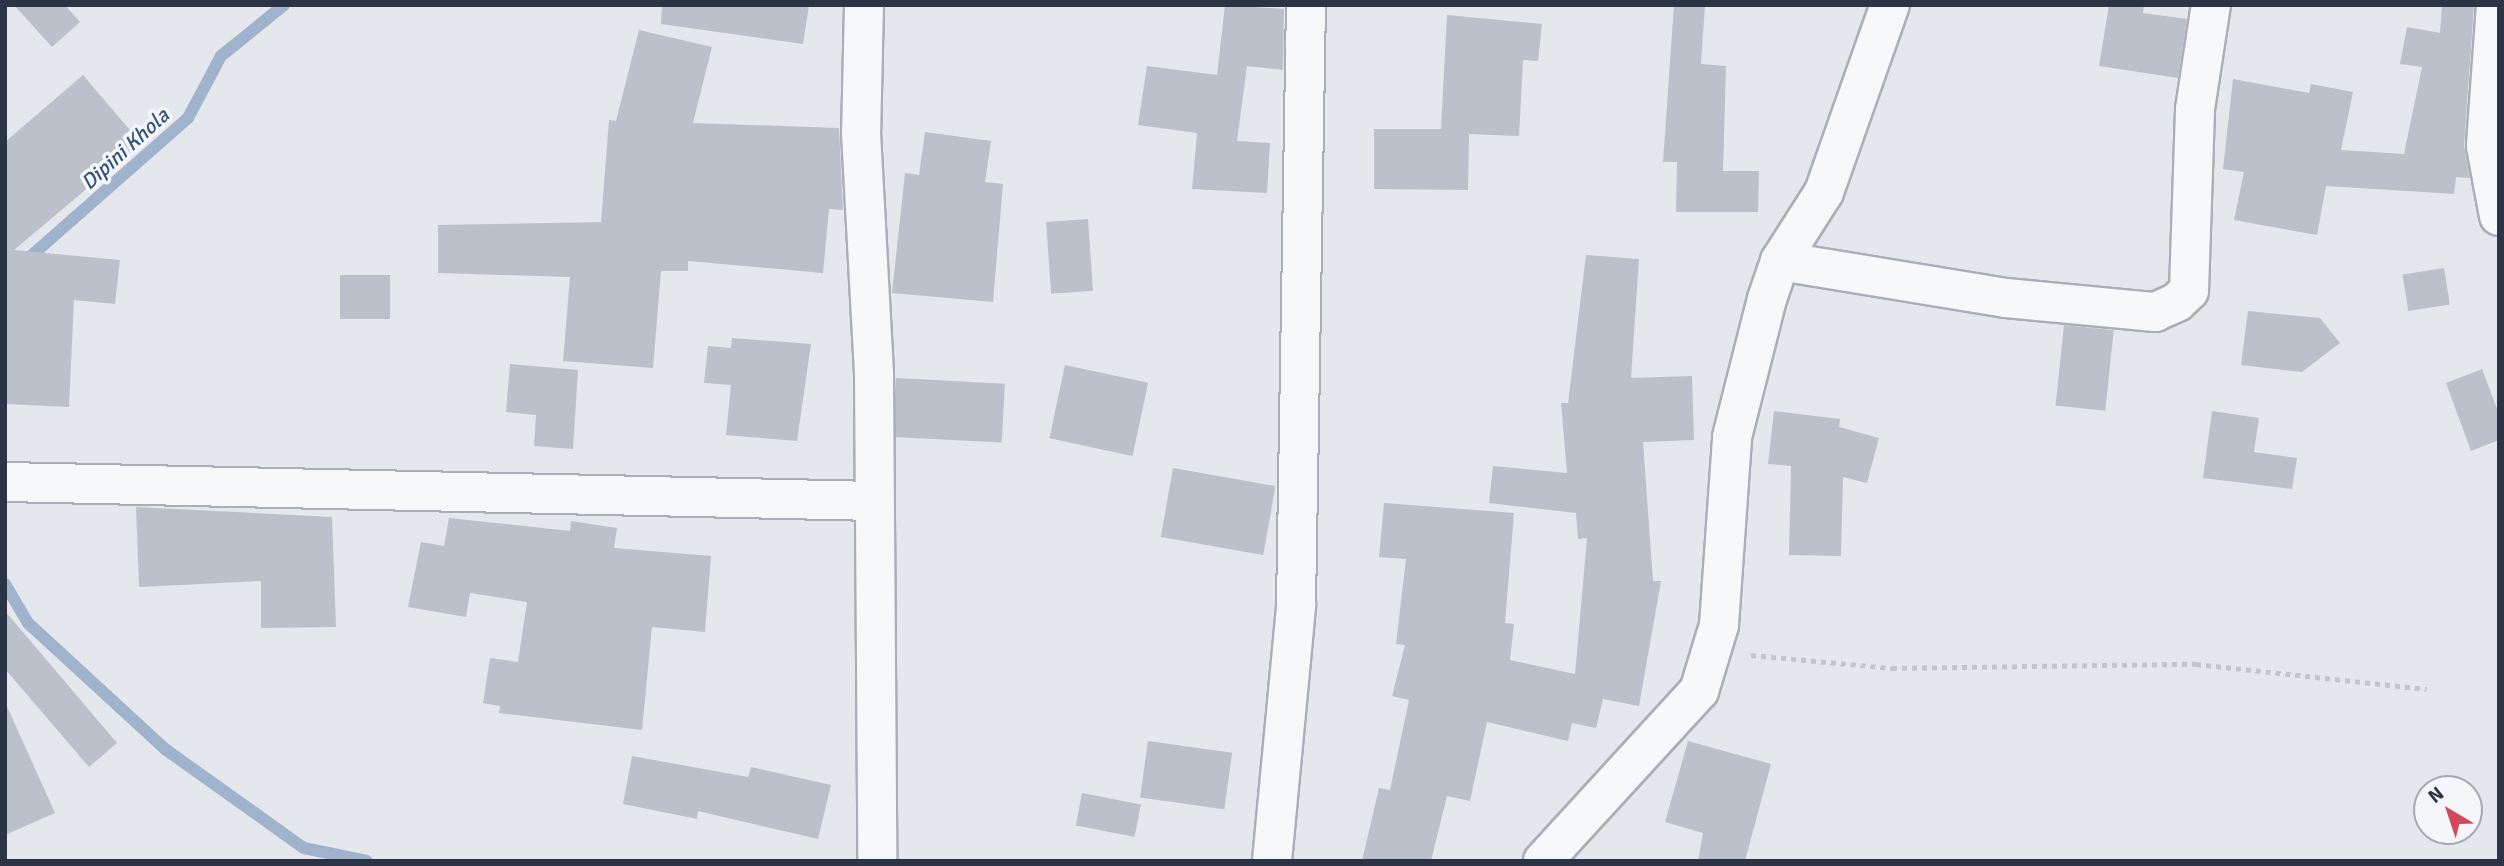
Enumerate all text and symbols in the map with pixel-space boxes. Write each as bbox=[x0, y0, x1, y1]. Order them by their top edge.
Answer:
water label: Dipini Khola bbox=[76, 103, 174, 195]
north arrow bbox=[2413, 775, 2483, 845]
text: N bbox=[2423, 782, 2449, 809]

